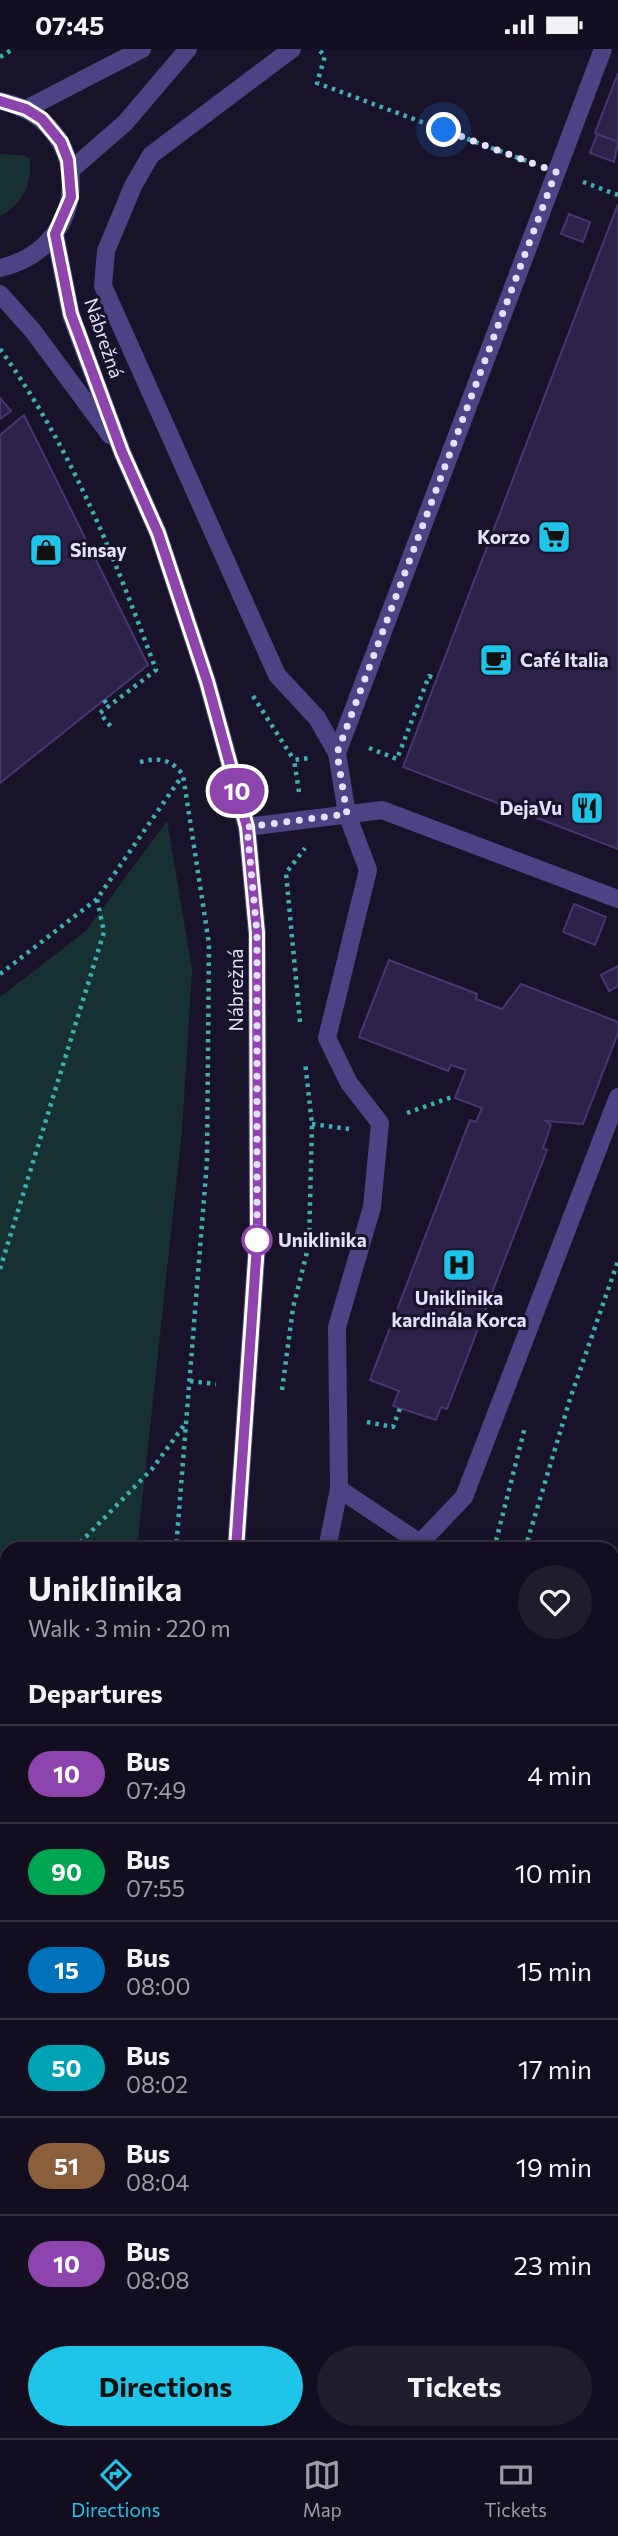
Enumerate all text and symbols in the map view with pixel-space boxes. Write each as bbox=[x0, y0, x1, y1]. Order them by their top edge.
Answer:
text: 07:45 bbox=[35, 9, 104, 40]
your location bbox=[426, 112, 461, 147]
street label: Nábrežná bbox=[80, 295, 129, 381]
supermarket icon: Korzo bbox=[535, 518, 573, 556]
place label: Korzo bbox=[477, 525, 530, 548]
shop icon: Sinsay bbox=[27, 531, 65, 569]
place label: Sinsay bbox=[70, 538, 127, 561]
cafe icon: Café Italia bbox=[477, 641, 515, 679]
place label: Café Italia bbox=[520, 648, 609, 671]
line badge: 10 bbox=[205, 768, 268, 814]
text: 10 bbox=[224, 776, 250, 805]
restaurant icon: DejaVu bbox=[568, 789, 606, 827]
place label: DejaVu bbox=[499, 796, 562, 819]
street label: Nábrežná bbox=[224, 949, 247, 1031]
marker: Uniklinika bbox=[242, 1225, 272, 1255]
place label: Uniklinika bbox=[278, 1228, 367, 1251]
hospital icon: Uniklinika kardinála Korca bbox=[440, 1246, 478, 1284]
place label: Uniklinika kardinála Korca bbox=[391, 1286, 527, 1331]
button: heart bbox=[518, 1565, 592, 1639]
text: Uniklinika bbox=[28, 1567, 182, 1608]
text: Walk · 3 min · 220 m bbox=[28, 1614, 231, 1642]
text: Departures bbox=[28, 1677, 163, 1708]
text: Bus bbox=[126, 1745, 170, 1776]
text: 10 bbox=[53, 1759, 80, 1788]
text: 4 min bbox=[527, 1759, 592, 1790]
text: 07:49 bbox=[126, 1776, 186, 1804]
text: Bus bbox=[126, 1843, 170, 1874]
text: 90 bbox=[51, 1857, 82, 1886]
text: 10 min bbox=[515, 1857, 592, 1888]
text: 07:55 bbox=[126, 1874, 185, 1902]
text: Bus bbox=[126, 1941, 170, 1972]
text: 15 bbox=[54, 1955, 79, 1984]
text: 15 min bbox=[517, 1955, 592, 1986]
text: 08:00 bbox=[126, 1972, 190, 2000]
text: Bus bbox=[126, 2039, 170, 2070]
text: 50 bbox=[52, 2053, 81, 2082]
text: 17 min bbox=[518, 2053, 592, 2084]
text: 08:02 bbox=[126, 2070, 188, 2098]
text: Bus bbox=[126, 2137, 170, 2168]
text: 51 bbox=[54, 2151, 79, 2180]
text: 19 min bbox=[516, 2151, 592, 2182]
text: 08:04 bbox=[126, 2168, 189, 2196]
text: Bus bbox=[126, 2235, 170, 2266]
text: 10 bbox=[53, 2249, 80, 2278]
text: 23 min bbox=[514, 2249, 592, 2280]
text: 08:08 bbox=[126, 2266, 189, 2294]
button: Directions bbox=[28, 2346, 303, 2426]
button: Tickets bbox=[317, 2346, 592, 2426]
tab: Directions bbox=[71, 2456, 160, 2521]
tab: Map bbox=[303, 2456, 342, 2521]
tab: Tickets bbox=[484, 2456, 547, 2521]

